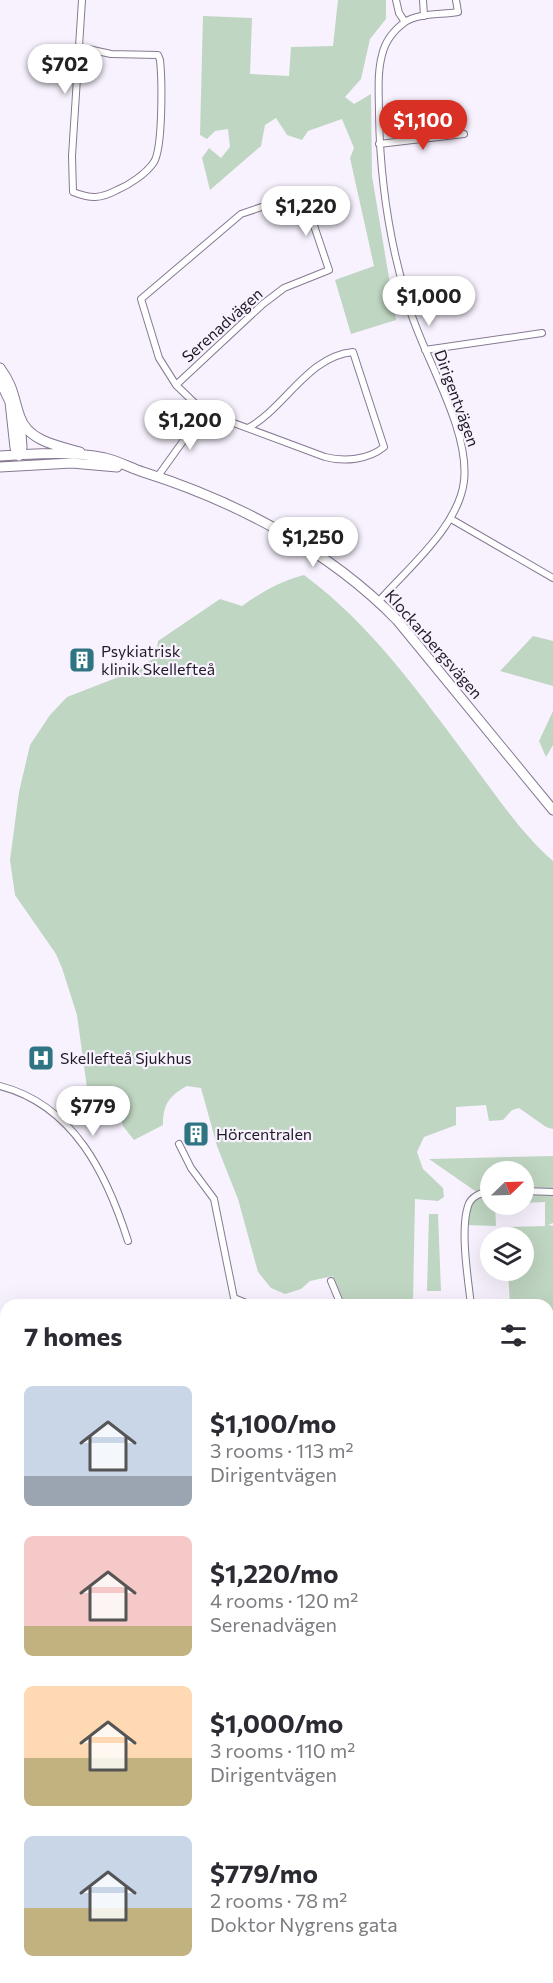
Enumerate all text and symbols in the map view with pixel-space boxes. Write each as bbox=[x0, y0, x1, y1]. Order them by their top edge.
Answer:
pin: $702 bbox=[29, 44, 101, 95]
text: $702 bbox=[42, 51, 88, 75]
pin: $1,100 bbox=[374, 100, 472, 151]
text: $1,100 bbox=[393, 107, 453, 131]
pin: $1,220 bbox=[257, 186, 355, 237]
text: $1,220 bbox=[275, 193, 337, 217]
pin: $1,000 bbox=[380, 276, 478, 327]
text: $1,000 bbox=[396, 283, 462, 307]
street label: Serenadvägen bbox=[178, 284, 266, 366]
street label: Dirigentvägen bbox=[431, 347, 484, 449]
pin: $1,200 bbox=[141, 400, 239, 451]
text: $1,200 bbox=[158, 407, 222, 431]
pin: $1,250 bbox=[264, 517, 362, 568]
text: $1,250 bbox=[282, 524, 344, 548]
street label: Klockarbergsvägen bbox=[382, 585, 487, 702]
place label: Psykiatrisk klinik Skellefteå bbox=[101, 641, 215, 678]
building icon: Psykiatrisk klinik Skellefteå bbox=[67, 645, 97, 675]
hospital icon: Skellefteå Sjukhus bbox=[26, 1043, 56, 1073]
place label: Skellefteå Sjukhus bbox=[60, 1048, 192, 1067]
pin: $779 bbox=[57, 1086, 129, 1137]
text: $779 bbox=[70, 1093, 116, 1117]
building icon: Hörcentralen bbox=[181, 1119, 211, 1149]
place label: Hörcentralen bbox=[216, 1124, 312, 1143]
north arrow bbox=[480, 1161, 534, 1215]
map controls bbox=[480, 1161, 534, 1281]
button: layers bbox=[480, 1227, 534, 1281]
icon: filters bbox=[497, 1319, 530, 1352]
text: 7 homes bbox=[24, 1320, 122, 1351]
text: $1,100/mo bbox=[210, 1407, 336, 1438]
icon: home bbox=[72, 1410, 144, 1482]
text: 3 rooms · 113 m² bbox=[210, 1438, 354, 1462]
text: Dirigentvägen bbox=[210, 1462, 337, 1486]
text: $1,220/mo bbox=[210, 1557, 339, 1588]
icon: home bbox=[72, 1560, 144, 1632]
text: 4 rooms · 120 m² bbox=[210, 1588, 358, 1612]
text: Serenadvägen bbox=[210, 1612, 337, 1636]
text: $1,000/mo bbox=[210, 1707, 343, 1738]
icon: home bbox=[72, 1710, 144, 1782]
text: 3 rooms · 110 m² bbox=[210, 1738, 355, 1762]
text: Dirigentvägen bbox=[210, 1762, 337, 1786]
text: $779/mo bbox=[210, 1857, 318, 1888]
icon: home bbox=[72, 1860, 144, 1932]
text: 2 rooms · 78 m² bbox=[210, 1888, 347, 1912]
text: Doktor Nygrens gata bbox=[210, 1912, 398, 1936]

